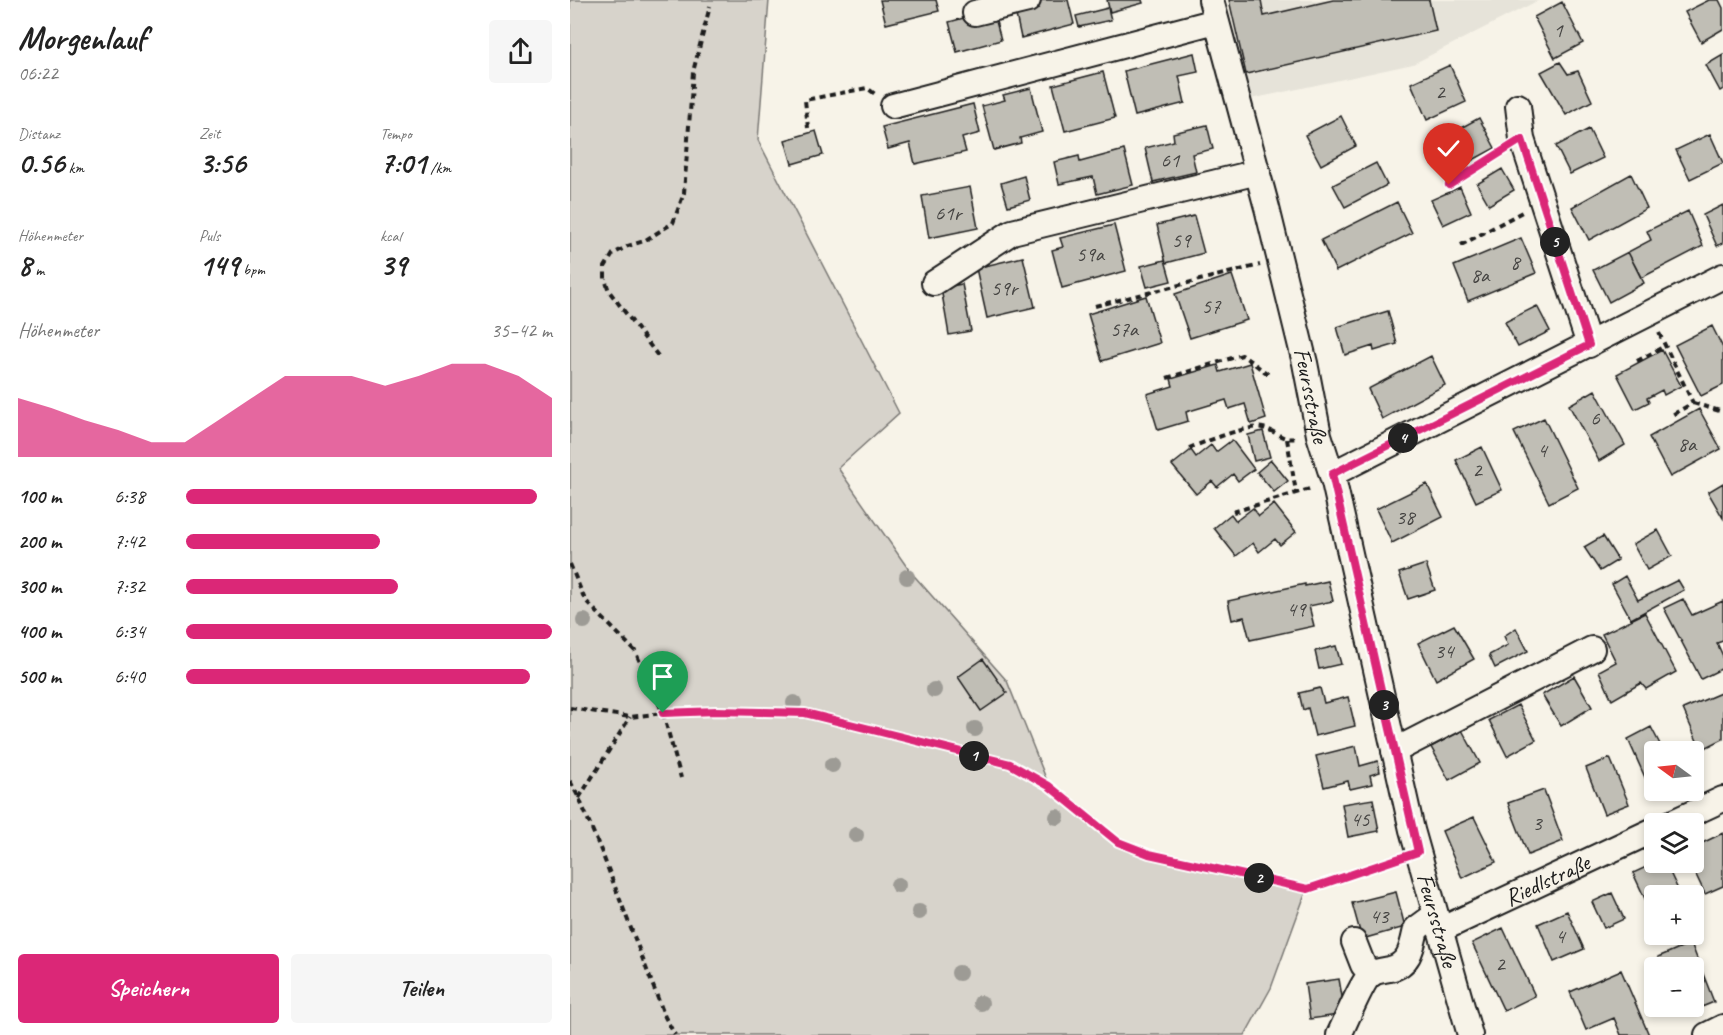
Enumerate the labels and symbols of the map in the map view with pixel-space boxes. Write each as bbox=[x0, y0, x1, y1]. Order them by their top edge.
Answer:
house number: 1 bbox=[1553, 17, 1564, 43]
house number: 2 bbox=[1435, 79, 1446, 105]
pin bbox=[1423, 123, 1474, 185]
house number: 61 bbox=[1161, 147, 1181, 173]
house number: 61r bbox=[935, 200, 964, 226]
house number: 59 bbox=[1172, 227, 1192, 253]
pin: 5 bbox=[1540, 227, 1570, 257]
house number: 59a bbox=[1076, 241, 1106, 267]
house number: 8 bbox=[1510, 249, 1522, 275]
house number: 8a bbox=[1471, 262, 1491, 288]
house number: 59r bbox=[991, 275, 1020, 301]
house number: 57 bbox=[1202, 293, 1222, 319]
house number: 57a bbox=[1110, 316, 1140, 342]
street label: Feursstraße bbox=[1287, 345, 1336, 449]
house number: 6 bbox=[1590, 405, 1600, 431]
pin: 4 bbox=[1388, 423, 1418, 453]
house number: 8a bbox=[1678, 431, 1698, 457]
house number: 4 bbox=[1537, 437, 1549, 463]
house number: 2 bbox=[1472, 457, 1483, 483]
house number: 38 bbox=[1396, 504, 1417, 530]
house number: 49 bbox=[1287, 596, 1307, 622]
house number: 34 bbox=[1435, 638, 1456, 664]
pin bbox=[637, 651, 688, 713]
pin: 3 bbox=[1369, 690, 1399, 720]
pin: 1 bbox=[959, 741, 989, 771]
north arrow bbox=[1644, 741, 1704, 801]
house number: 45 bbox=[1351, 806, 1371, 832]
house number: 3 bbox=[1532, 810, 1543, 836]
street label: Riedlstraße bbox=[1499, 846, 1596, 913]
pin: 2 bbox=[1244, 863, 1274, 893]
street label: Feursstraße bbox=[1410, 870, 1466, 973]
house number: 43 bbox=[1370, 903, 1390, 929]
house number: 4 bbox=[1555, 923, 1567, 949]
house number: 2 bbox=[1495, 951, 1506, 977]

